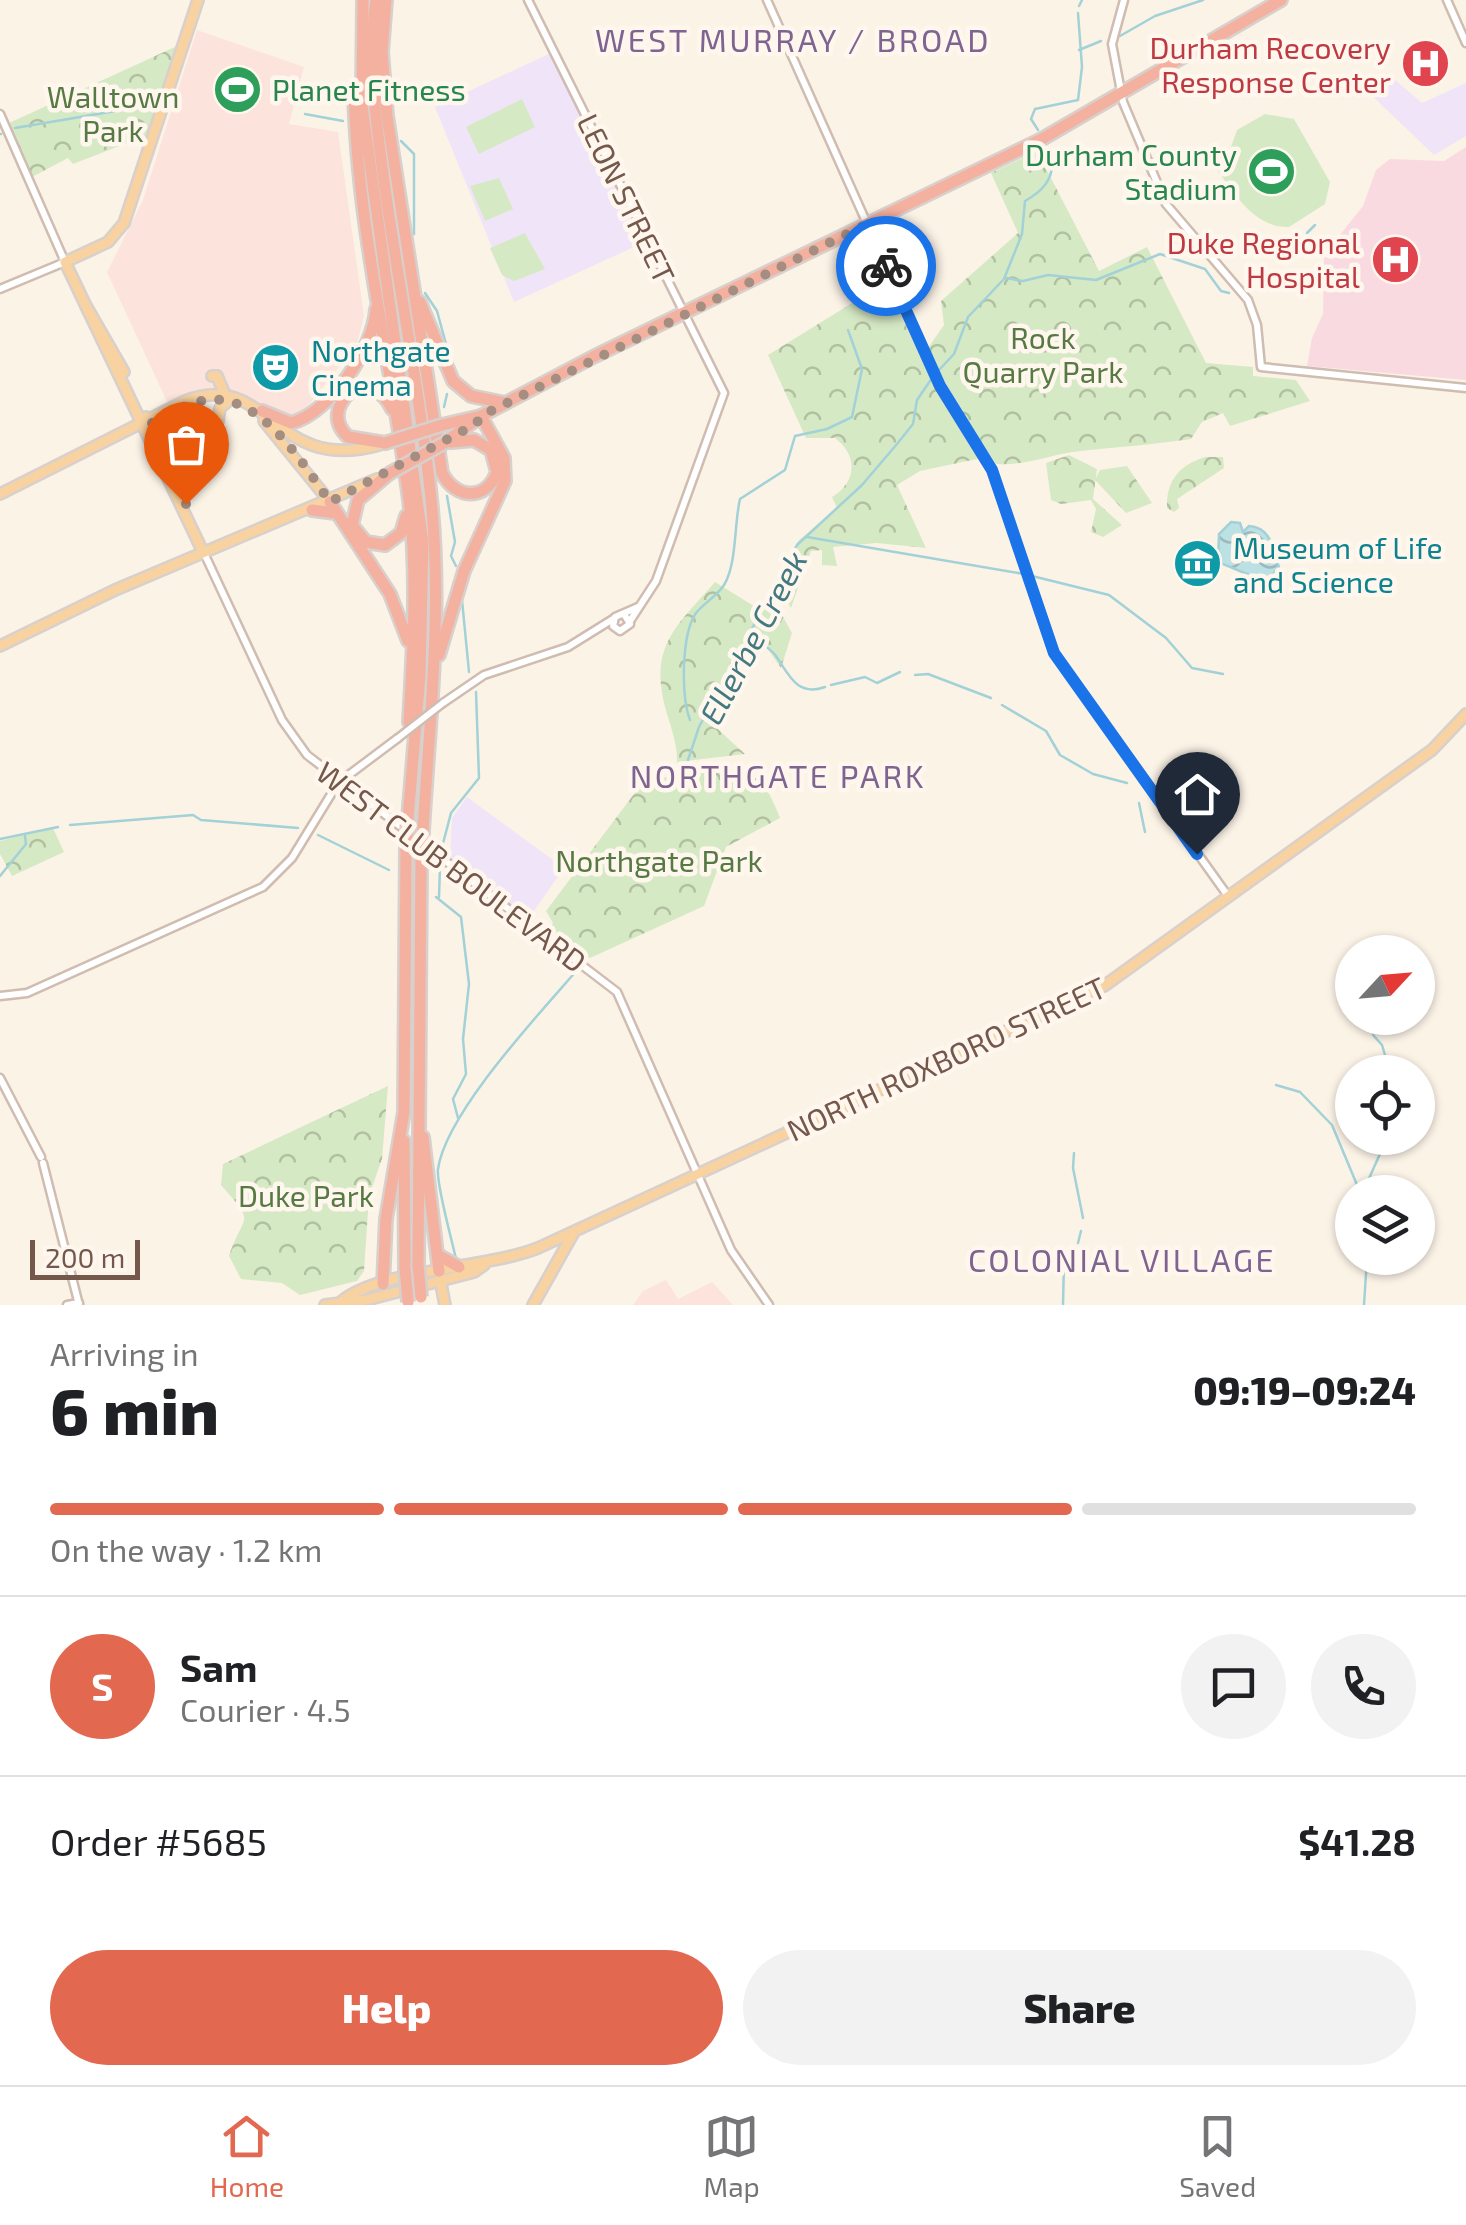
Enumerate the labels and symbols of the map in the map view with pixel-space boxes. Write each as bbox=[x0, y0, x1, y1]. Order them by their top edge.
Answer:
district label: WEST MURRAY / BROAD bbox=[595, 20, 991, 58]
place label: Durham Recovery Response Center bbox=[1150, 29, 1391, 99]
hospital icon: Durham Recovery Response Center bbox=[1400, 38, 1452, 90]
sports icon: Planet Fitness bbox=[211, 63, 263, 115]
place label: Planet Fitness bbox=[272, 71, 466, 107]
park label: Walltown Park bbox=[47, 78, 179, 148]
street label: LEON STREET bbox=[571, 108, 683, 288]
place label: Durham County Stadium bbox=[1025, 136, 1237, 206]
sports icon: Durham County Stadium bbox=[1246, 145, 1298, 197]
courier bbox=[836, 216, 936, 316]
place label: Duke Regional Hospital bbox=[1167, 224, 1360, 294]
hospital icon: Duke Regional Hospital bbox=[1369, 233, 1421, 285]
park label: Rock Quarry Park bbox=[963, 319, 1123, 389]
place label: Northgate Cinema bbox=[311, 332, 451, 402]
theatre icon: Northgate Cinema bbox=[250, 341, 302, 393]
pin bbox=[144, 402, 229, 505]
place label: Museum of Life and Science bbox=[1233, 529, 1443, 599]
museum icon: Museum of Life and Science bbox=[1172, 538, 1224, 590]
water label: Ellerbe Creek bbox=[690, 544, 814, 730]
pin bbox=[1155, 752, 1240, 855]
street label: WEST CLUB BOULEVARD bbox=[310, 753, 594, 979]
district label: NORTHGATE PARK bbox=[630, 756, 926, 794]
park label: Northgate Park bbox=[555, 842, 763, 878]
north arrow bbox=[1335, 935, 1435, 1035]
street label: NORTH ROXBORO STREET bbox=[781, 968, 1111, 1148]
park label: Duke Park bbox=[238, 1177, 374, 1213]
scale bar bbox=[30, 1235, 140, 1280]
district label: COLONIAL VILLAGE bbox=[968, 1240, 1276, 1278]

